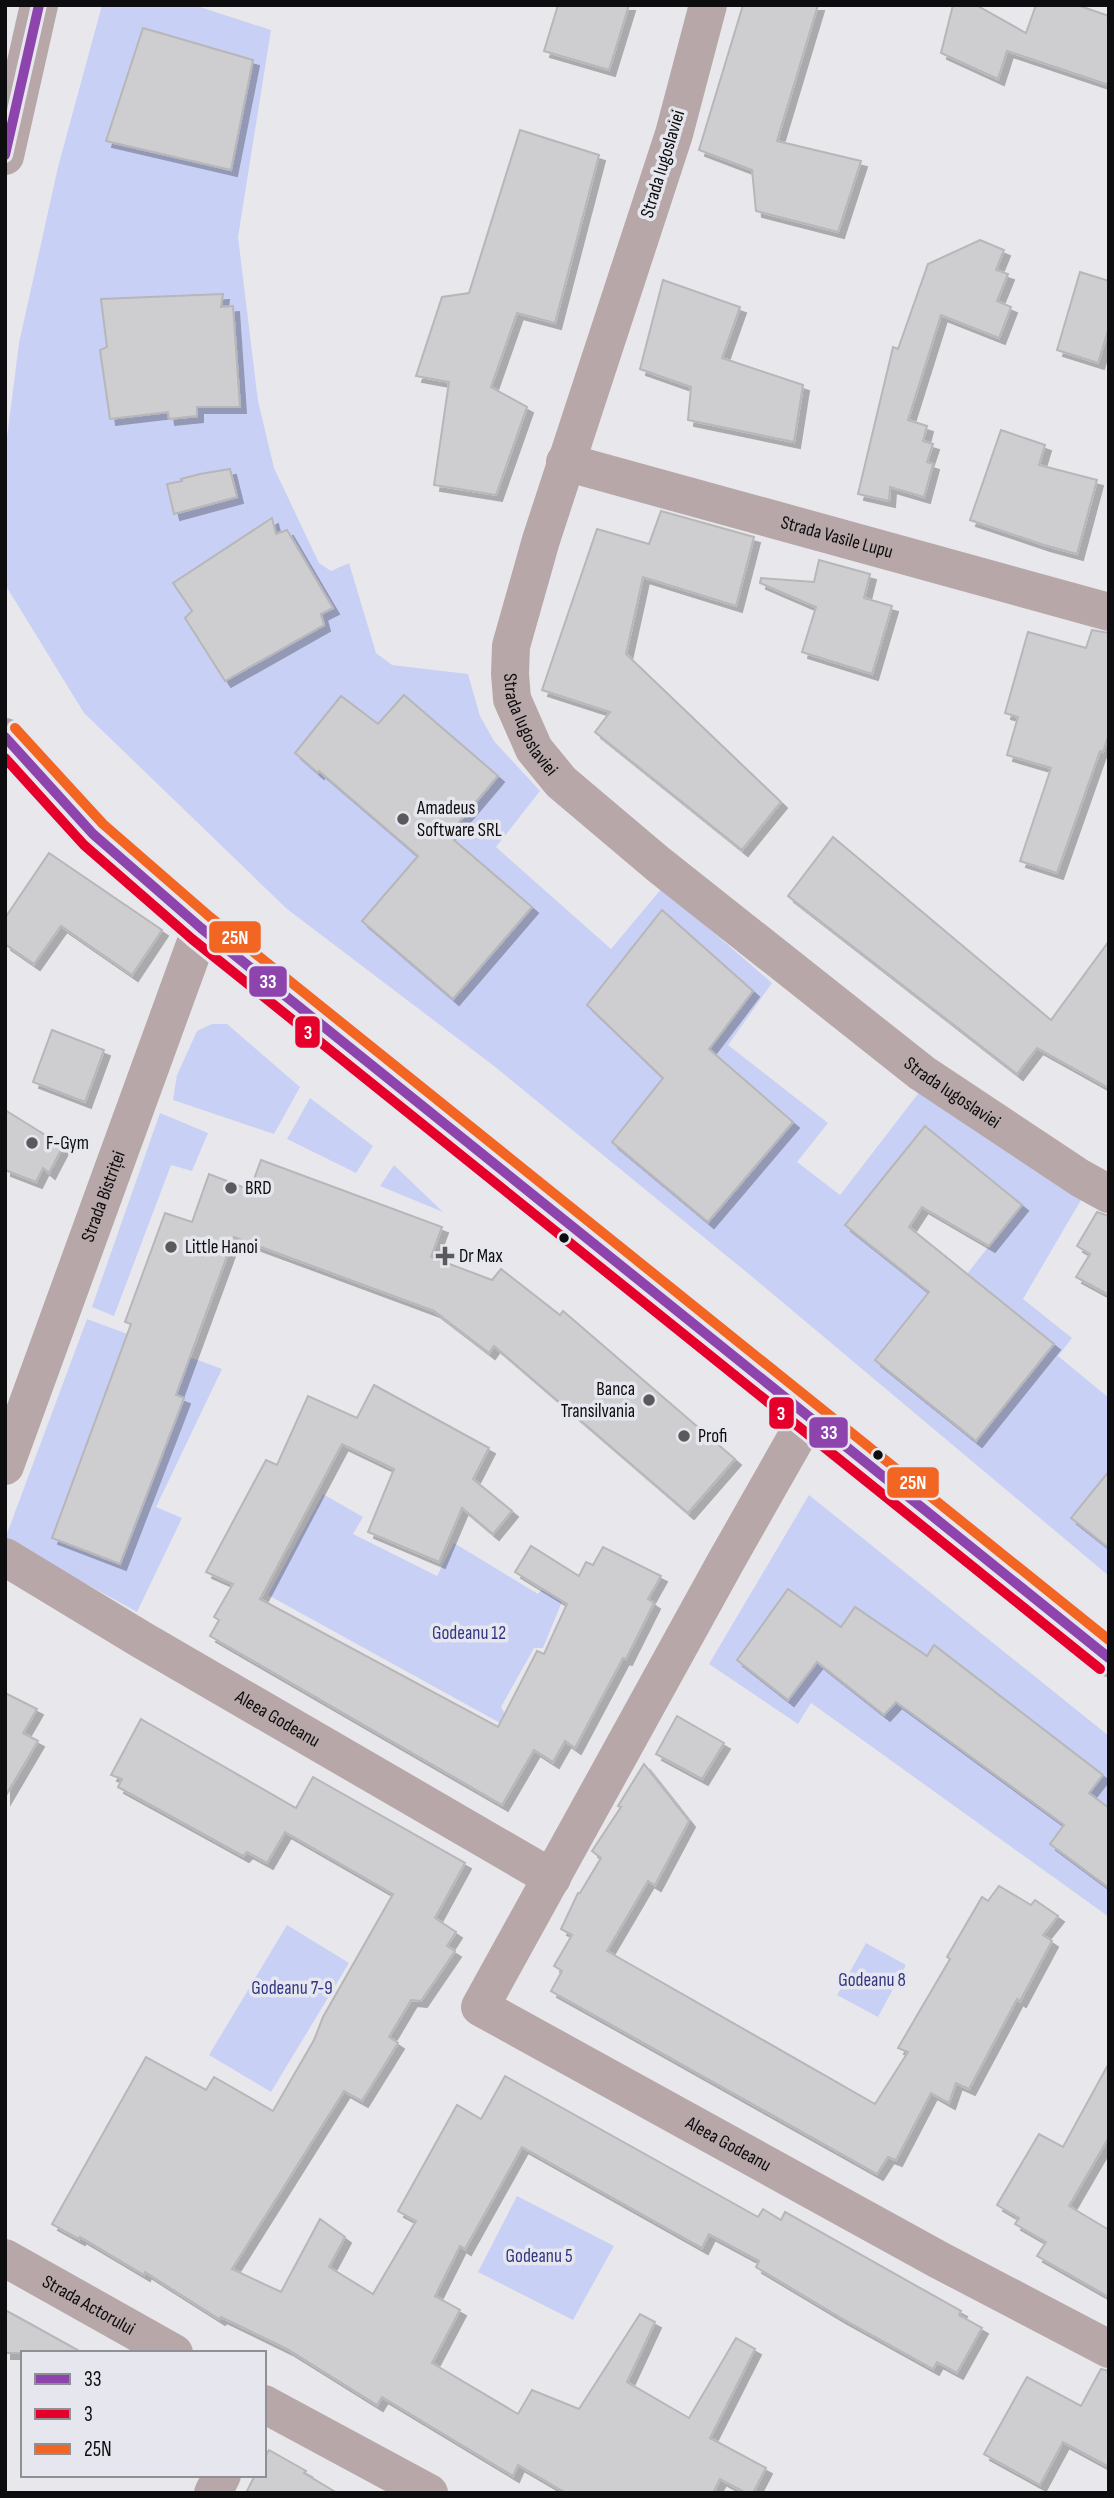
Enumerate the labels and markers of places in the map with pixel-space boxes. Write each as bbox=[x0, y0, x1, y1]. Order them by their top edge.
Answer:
place label: Amadeus Software SRL bbox=[416, 797, 502, 842]
marker: Amadeus Software SRL bbox=[395, 811, 411, 827]
place label: F-Gym bbox=[46, 1132, 89, 1155]
marker: F-Gym bbox=[24, 1135, 40, 1151]
place label: BRD bbox=[245, 1177, 272, 1200]
marker: BRD bbox=[223, 1180, 239, 1196]
unlabelled marker bbox=[557, 1231, 571, 1245]
place label: Little Hanoi bbox=[185, 1236, 258, 1259]
marker: Little Hanoi bbox=[163, 1239, 179, 1255]
place label: Dr Max bbox=[459, 1245, 503, 1268]
marker: Dr Max bbox=[437, 1248, 453, 1264]
place label: Banca Transilvania bbox=[561, 1378, 635, 1423]
marker: Banca Transilvania bbox=[641, 1392, 657, 1408]
place label: Profi bbox=[698, 1425, 727, 1448]
marker: Profi bbox=[676, 1428, 692, 1444]
unlabelled marker bbox=[871, 1448, 885, 1462]

